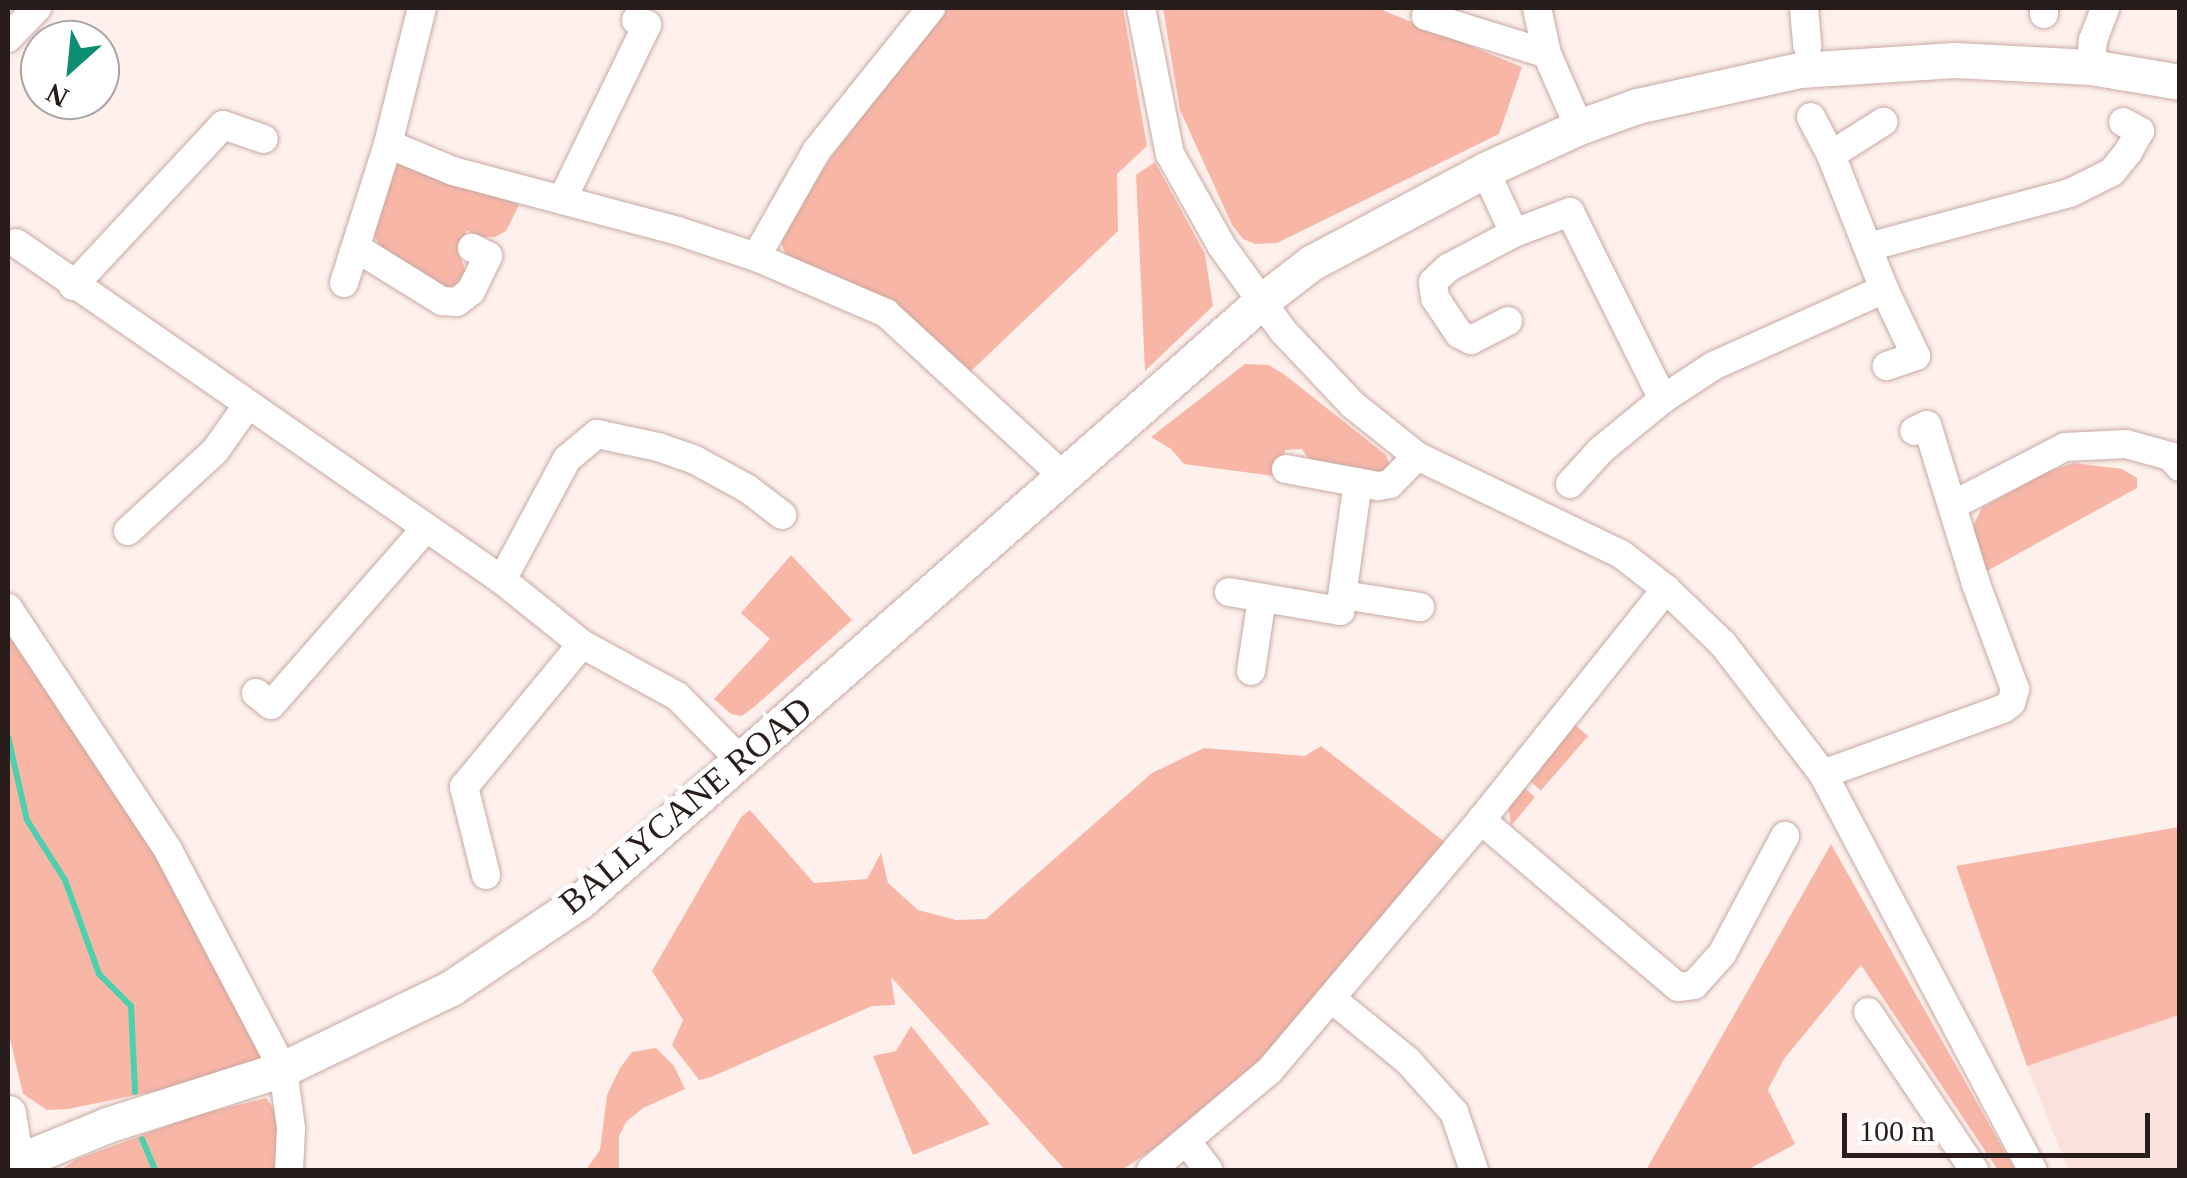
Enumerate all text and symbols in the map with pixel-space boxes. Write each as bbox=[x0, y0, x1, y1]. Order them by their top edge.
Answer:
north arrow bbox=[20, 20, 120, 120]
text: N bbox=[41, 77, 73, 114]
street label: BALLYCANE ROAD bbox=[551, 688, 821, 924]
scale bar bbox=[1847, 1093, 2154, 1155]
text: 100 m bbox=[1859, 1114, 1935, 1147]

